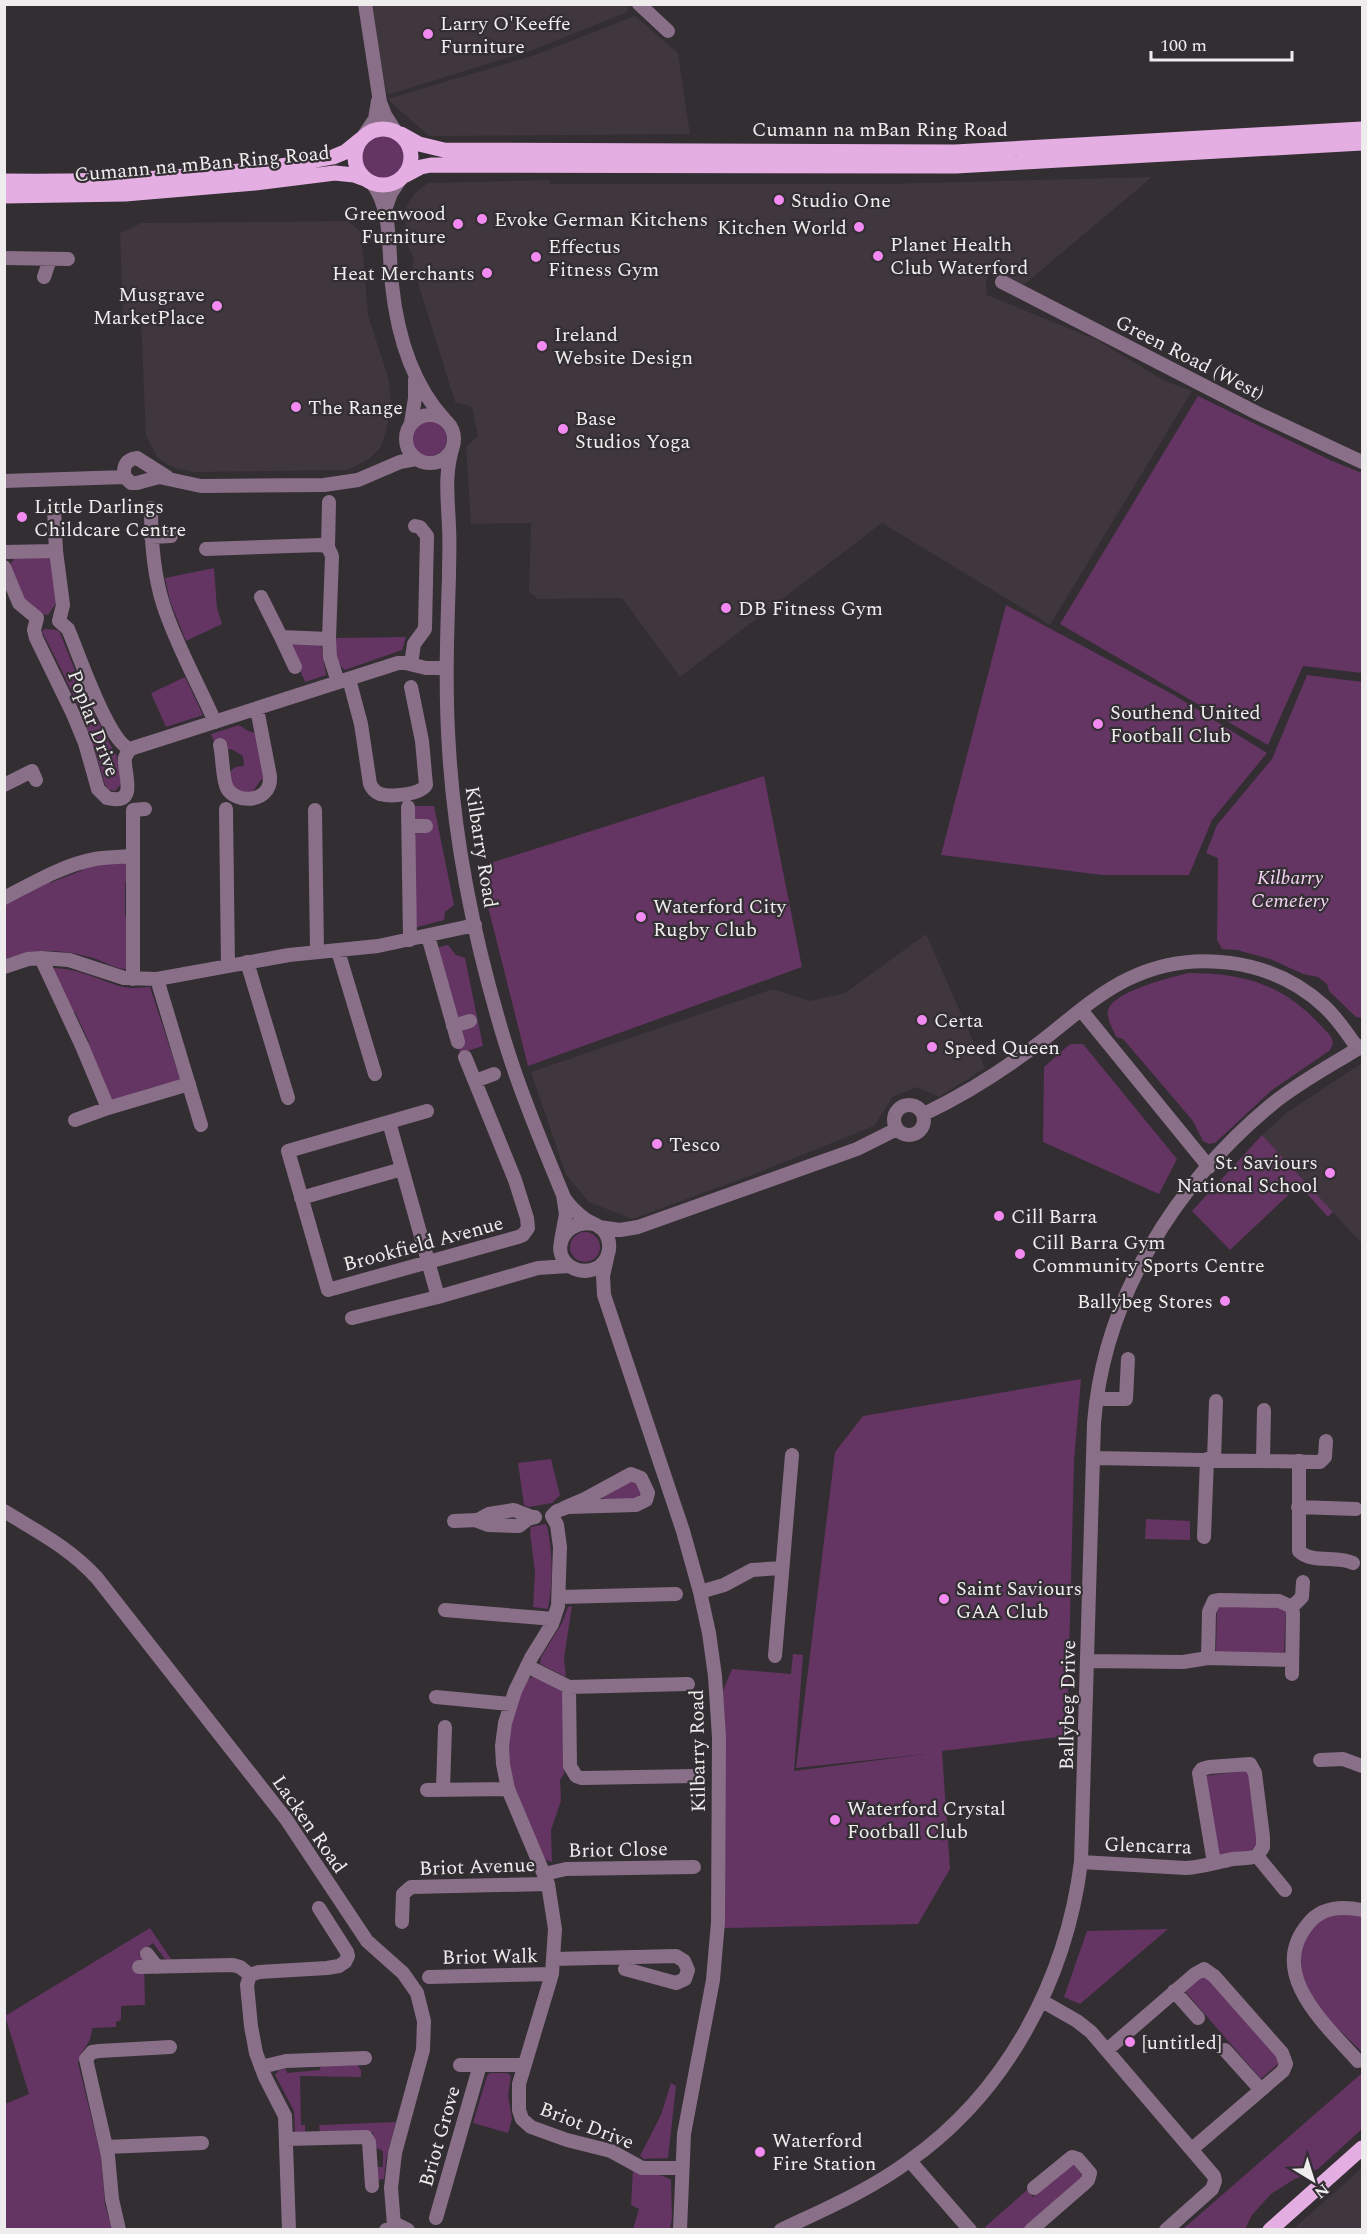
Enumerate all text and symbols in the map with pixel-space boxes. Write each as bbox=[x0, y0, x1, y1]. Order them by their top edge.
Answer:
place label: Larry O'Keeffe Furniture bbox=[440, 9, 571, 62]
scale bar bbox=[1151, 24, 1292, 62]
marker: Larry O'Keeffe Furniture bbox=[421, 27, 435, 41]
text: 100 m bbox=[1160, 32, 1207, 59]
street label: Cumann na mBan Ring Road bbox=[752, 115, 1008, 145]
street label: Cumann na mBan Ring Road bbox=[73, 138, 331, 190]
place label: Studio One bbox=[791, 186, 891, 216]
marker: Studio One bbox=[772, 193, 786, 207]
place label: Greenwood Furniture bbox=[344, 199, 446, 252]
place label: Evoke German Kitchens bbox=[494, 205, 708, 235]
marker: Evoke German Kitchens bbox=[475, 212, 489, 226]
place label: Kitchen World bbox=[717, 213, 847, 243]
marker: Greenwood Furniture bbox=[451, 217, 465, 231]
marker: Kitchen World bbox=[852, 220, 866, 234]
place label: Planet Health Club Waterford bbox=[890, 230, 1028, 283]
place label: Effectus Fitness Gym bbox=[548, 232, 659, 285]
marker: Planet Health Club Waterford bbox=[871, 249, 885, 263]
marker: Effectus Fitness Gym bbox=[529, 250, 543, 264]
place label: Heat Merchants bbox=[332, 259, 475, 289]
marker: Heat Merchants bbox=[480, 266, 494, 280]
place label: Musgrave MarketPlace bbox=[93, 280, 205, 333]
marker: Musgrave MarketPlace bbox=[210, 299, 224, 313]
street label: Green Road (West) bbox=[1110, 307, 1269, 408]
place label: Ireland Website Design bbox=[554, 320, 693, 373]
marker: Ireland Website Design bbox=[535, 339, 549, 353]
place label: The Range bbox=[308, 393, 403, 423]
marker: The Range bbox=[289, 400, 303, 414]
place label: Base Studios Yoga bbox=[575, 404, 690, 457]
marker: Base Studios Yoga bbox=[556, 422, 570, 436]
place label: Little Darlings Childcare Centre bbox=[34, 492, 186, 545]
marker: Little Darlings Childcare Centre bbox=[15, 510, 29, 524]
place label: DB Fitness Gym bbox=[738, 594, 883, 624]
marker: DB Fitness Gym bbox=[719, 601, 733, 615]
street label: Poplar Drive bbox=[59, 666, 127, 781]
place label: Southend United Football Club bbox=[1110, 698, 1261, 751]
marker: Southend United Football Club bbox=[1091, 717, 1105, 731]
street label: Kilbarry Road bbox=[457, 784, 505, 910]
park label: Kilbarry Cemetery bbox=[1251, 863, 1329, 916]
place label: Waterford City Rugby Club bbox=[653, 892, 788, 945]
marker: Waterford City Rugby Club bbox=[634, 910, 648, 924]
place label: Certa bbox=[934, 1006, 983, 1036]
marker: Certa bbox=[915, 1013, 929, 1027]
place label: Speed Queen bbox=[944, 1033, 1060, 1063]
marker: Speed Queen bbox=[925, 1040, 939, 1054]
place label: Tesco bbox=[669, 1130, 720, 1160]
marker: Tesco bbox=[650, 1137, 664, 1151]
place label: St. Saviours National School bbox=[1176, 1148, 1318, 1201]
marker: St. Saviours National School bbox=[1323, 1166, 1337, 1180]
place label: Cill Barra bbox=[1011, 1202, 1098, 1232]
street label: Brookfield Avenue bbox=[340, 1208, 507, 1280]
marker: Cill Barra bbox=[992, 1209, 1006, 1223]
place label: Cill Barra Gym Community Sports Centre bbox=[1032, 1228, 1265, 1281]
marker: Cill Barra Gym Community Sports Centre bbox=[1013, 1247, 1027, 1261]
place label: Ballybeg Stores bbox=[1077, 1287, 1213, 1317]
marker: Ballybeg Stores bbox=[1218, 1294, 1232, 1308]
place label: Saint Saviours GAA Club bbox=[956, 1574, 1082, 1627]
marker: Saint Saviours GAA Club bbox=[937, 1592, 951, 1606]
street label: Ballybeg Drive bbox=[1052, 1640, 1084, 1770]
street label: Kilbarry Road bbox=[682, 1689, 714, 1813]
street label: Lacken Road bbox=[264, 1769, 354, 1880]
place label: Waterford Crystal Football Club bbox=[847, 1794, 1006, 1847]
marker: Waterford Crystal Football Club bbox=[828, 1813, 842, 1827]
street label: Glencarra bbox=[1104, 1829, 1193, 1863]
street label: Briot Close bbox=[568, 1834, 668, 1866]
street label: Briot Avenue bbox=[418, 1850, 536, 1884]
street label: Briot Walk bbox=[442, 1941, 538, 1973]
place label: [untitled] bbox=[1142, 2028, 1222, 2058]
marker: [untitled] bbox=[1123, 2035, 1137, 2049]
street label: Briot Grove bbox=[411, 2082, 469, 2190]
street label: Briot Drive bbox=[535, 2094, 638, 2158]
place label: Waterford Fire Station bbox=[772, 2126, 876, 2179]
marker: Waterford Fire Station bbox=[753, 2145, 767, 2159]
north arrow bbox=[1283, 2150, 1343, 2210]
text: N bbox=[1309, 2178, 1334, 2205]

